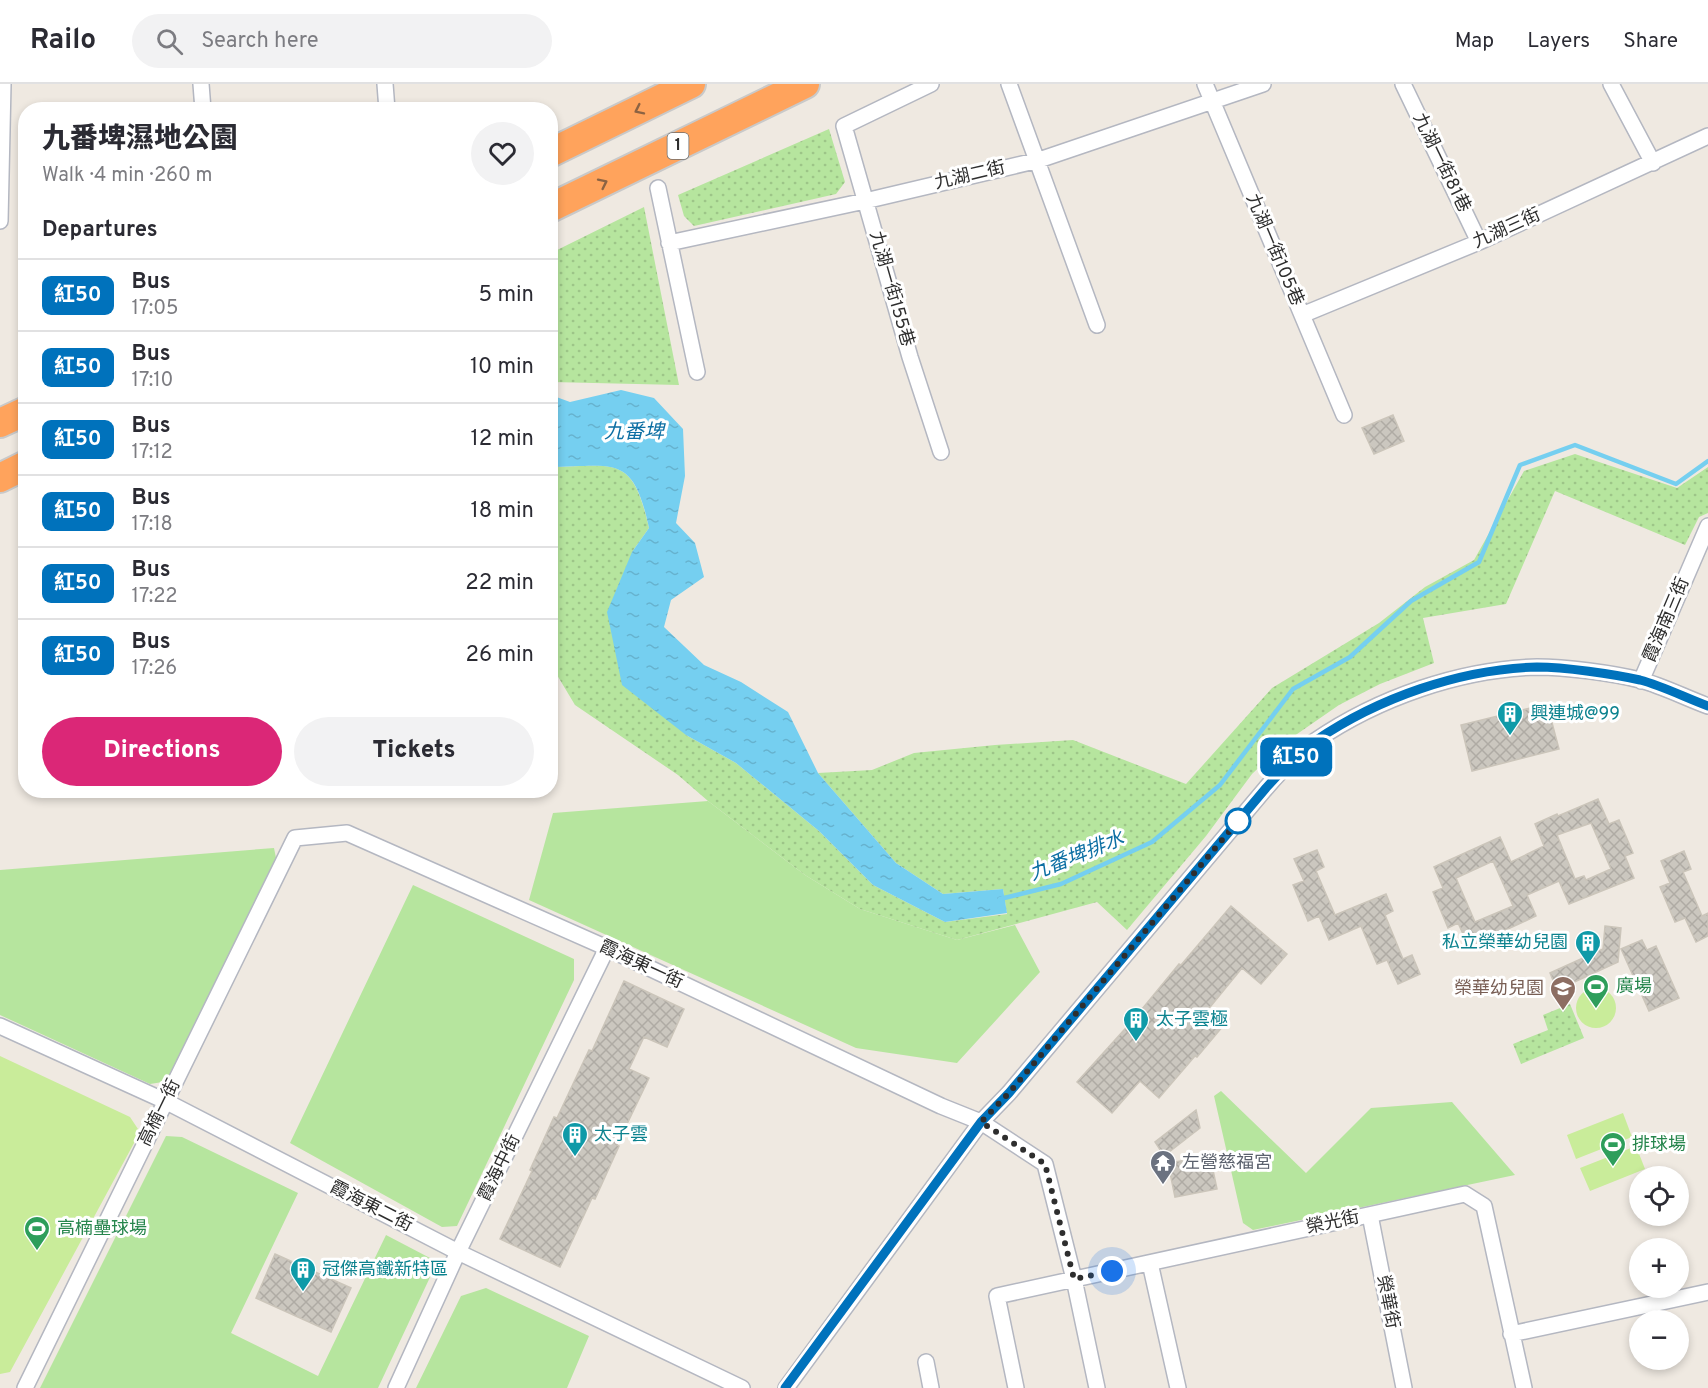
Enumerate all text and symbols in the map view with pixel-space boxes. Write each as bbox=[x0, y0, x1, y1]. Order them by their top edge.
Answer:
search box bbox=[132, 14, 552, 68]
text: Railo bbox=[30, 23, 96, 59]
icon: search bbox=[153, 25, 186, 58]
text: Search here bbox=[201, 28, 319, 55]
text: Map bbox=[1455, 28, 1494, 55]
text: Layers bbox=[1527, 28, 1590, 55]
text: Share bbox=[1623, 28, 1678, 55]
one-way arrow bbox=[634, 102, 645, 114]
street label: 九湖一街81巷 bbox=[1407, 110, 1475, 216]
text: 九番埤濕地公園 bbox=[42, 122, 238, 158]
button: heart bbox=[471, 122, 534, 185]
road number: 1 bbox=[668, 133, 688, 159]
street label: 九湖二街 bbox=[932, 157, 1008, 195]
text: Walk · 4 min · 260 m bbox=[42, 163, 213, 189]
one-way arrow bbox=[597, 178, 608, 190]
street label: 九湖一街105巷 bbox=[1240, 191, 1308, 309]
street label: 九湖三街 bbox=[1469, 204, 1545, 254]
text: Departures bbox=[42, 217, 158, 244]
street label: 九湖一街155巷 bbox=[864, 229, 918, 349]
text: Bus bbox=[132, 269, 171, 296]
text: 紅50 bbox=[54, 282, 102, 309]
text: 5 min bbox=[479, 282, 534, 309]
text: 17:05 bbox=[132, 296, 178, 322]
text: Bus bbox=[132, 341, 171, 368]
text: 紅50 bbox=[54, 354, 102, 381]
text: 10 min bbox=[470, 354, 534, 381]
text: 17:10 bbox=[132, 368, 173, 394]
text: Bus bbox=[132, 413, 171, 440]
water label: 九番埤 bbox=[604, 420, 666, 446]
text: 紅50 bbox=[54, 426, 102, 453]
text: 12 min bbox=[471, 426, 534, 453]
text: 17:12 bbox=[132, 440, 173, 466]
text: Bus bbox=[132, 485, 171, 512]
text: 紅50 bbox=[54, 498, 102, 525]
text: 18 min bbox=[471, 498, 534, 525]
text: 17:18 bbox=[132, 512, 173, 538]
text: Bus bbox=[132, 557, 171, 584]
text: 紅50 bbox=[54, 570, 102, 597]
text: 22 min bbox=[465, 570, 534, 597]
street label: 霞海南三街 bbox=[1639, 574, 1695, 666]
text: 17:22 bbox=[132, 584, 178, 610]
text: Bus bbox=[132, 629, 171, 656]
text: 紅50 bbox=[54, 642, 102, 669]
text: 26 min bbox=[466, 642, 534, 669]
text: 17:26 bbox=[132, 656, 177, 682]
building icon: 興連城@99 bbox=[1495, 699, 1525, 737]
place label: 興連城@99 bbox=[1530, 703, 1620, 726]
button: Directions bbox=[42, 717, 282, 786]
button: Tickets bbox=[294, 717, 534, 786]
line badge: 紅50 bbox=[1262, 738, 1330, 776]
text: 紅50 bbox=[1272, 744, 1320, 771]
unlabelled marker bbox=[1225, 808, 1251, 834]
water label: 九番埤排水 bbox=[1026, 826, 1129, 888]
building icon: 私立榮華幼兒園 bbox=[1573, 928, 1603, 966]
place label: 私立榮華幼兒園 bbox=[1442, 932, 1568, 955]
street label: 霞海東一街 bbox=[595, 936, 687, 994]
sports icon: 廣場 bbox=[1581, 972, 1611, 1010]
school or university icon: 榮華幼兒園 bbox=[1548, 974, 1578, 1012]
place label: 廣場 bbox=[1616, 976, 1652, 999]
place label: 榮華幼兒園 bbox=[1454, 978, 1544, 1001]
building icon: 太子雲極 bbox=[1121, 1005, 1151, 1043]
place label: 太子雲極 bbox=[1156, 1009, 1228, 1032]
street label: 高楠一街 bbox=[134, 1076, 186, 1150]
building icon: 太子雲 bbox=[560, 1120, 590, 1158]
place label: 太子雲 bbox=[594, 1124, 648, 1147]
sports icon: 排球場 bbox=[1598, 1130, 1628, 1168]
street label: 霞海中街 bbox=[474, 1131, 526, 1205]
place label: 排球場 bbox=[1632, 1134, 1686, 1157]
temple icon: 左營慈福宮 bbox=[1148, 1148, 1178, 1186]
place label: 左營慈福宮 bbox=[1182, 1152, 1272, 1175]
map controls bbox=[1629, 1166, 1689, 1370]
button: locate bbox=[1629, 1166, 1689, 1226]
street label: 霞海東二街 bbox=[326, 1176, 416, 1238]
street label: 榮光街 bbox=[1304, 1206, 1362, 1240]
sports icon: 高楠壘球場 bbox=[22, 1214, 52, 1252]
place label: 高楠壘球場 bbox=[57, 1218, 147, 1241]
button: + bbox=[1629, 1238, 1689, 1298]
building icon: 冠傑高鐵新特區 bbox=[288, 1255, 318, 1293]
your location bbox=[1097, 1256, 1127, 1286]
place label: 冠傑高鐵新特區 bbox=[322, 1259, 448, 1282]
street label: 榮華街 bbox=[1371, 1273, 1403, 1331]
button: − bbox=[1629, 1310, 1689, 1370]

